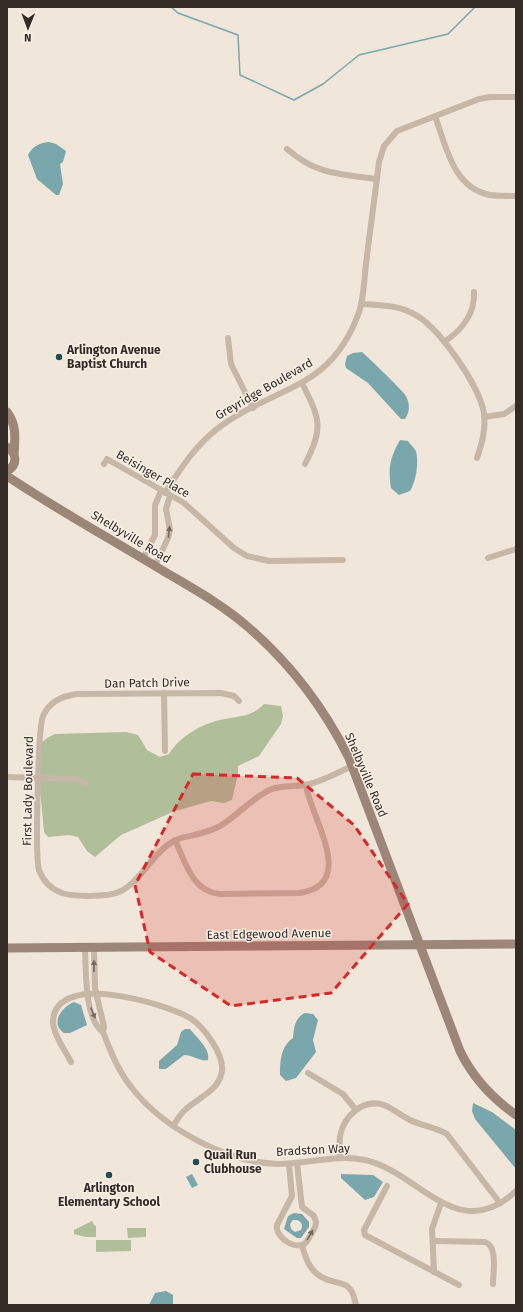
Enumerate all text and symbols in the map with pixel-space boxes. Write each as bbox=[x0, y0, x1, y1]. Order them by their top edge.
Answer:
north arrow bbox=[8, 8, 48, 48]
text: N bbox=[24, 31, 32, 44]
place label: Arlington Avenue Baptist Church bbox=[66, 343, 161, 371]
marker: Arlington Avenue Baptist Church bbox=[54, 352, 64, 362]
street label: Greyridge Boulevard bbox=[213, 355, 315, 423]
street label: Beisinger Place bbox=[114, 447, 192, 501]
street label: Shelbyville Road bbox=[89, 508, 173, 566]
one-way arrow bbox=[165, 526, 172, 538]
street label: Dan Patch Drive bbox=[104, 675, 190, 691]
street label: Shelbyville Road bbox=[342, 731, 390, 819]
street label: First Lady Boulevard bbox=[20, 736, 36, 846]
street label: East Edgewood Avenue bbox=[207, 926, 331, 942]
one-way arrow bbox=[91, 959, 97, 972]
one-way arrow bbox=[90, 1008, 96, 1020]
street label: Bradston Way bbox=[276, 1141, 350, 1159]
place label: Quail Run Clubhouse bbox=[204, 1148, 262, 1176]
marker: Quail Run Clubhouse bbox=[191, 1157, 201, 1167]
marker: Arlington Elementary School bbox=[104, 1170, 114, 1180]
place label: Arlington Elementary School bbox=[58, 1181, 160, 1209]
one-way arrow bbox=[307, 1229, 314, 1241]

